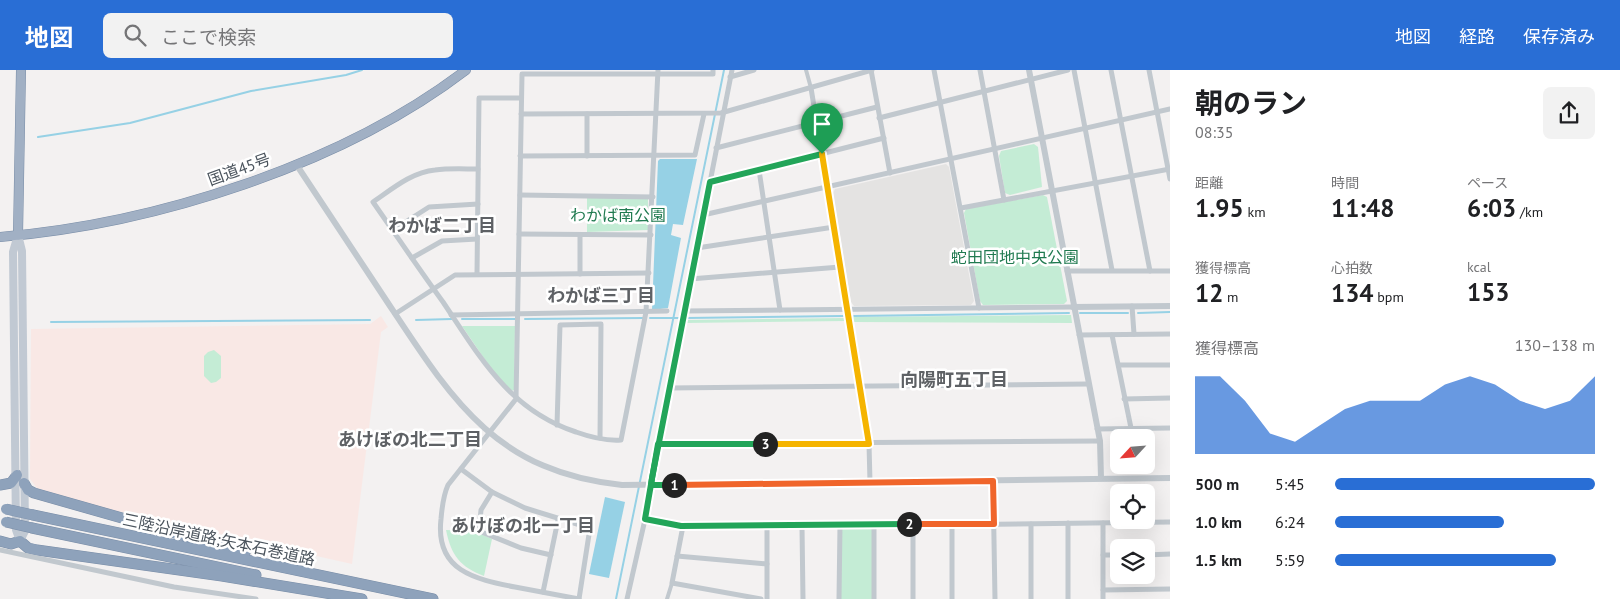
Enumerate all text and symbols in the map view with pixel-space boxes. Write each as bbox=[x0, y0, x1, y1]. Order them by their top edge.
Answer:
search box bbox=[103, 13, 453, 58]
icon: search bbox=[121, 21, 149, 49]
text: 地図 bbox=[25, 22, 73, 53]
text: ここで検索 bbox=[161, 25, 256, 49]
text: 地図 bbox=[1395, 25, 1431, 48]
text: 経路 bbox=[1459, 25, 1495, 48]
text: 保存済み bbox=[1523, 25, 1595, 48]
text: 朝のラン bbox=[1195, 84, 1307, 121]
button: share bbox=[1543, 87, 1595, 139]
pin bbox=[801, 103, 843, 154]
icon: arrive bbox=[808, 110, 836, 138]
text: 08:35 bbox=[1195, 122, 1233, 142]
street label: 国道45号 bbox=[205, 148, 273, 190]
text: 距離 bbox=[1195, 174, 1223, 192]
text: 時間 bbox=[1331, 174, 1359, 192]
text: ペース bbox=[1467, 174, 1508, 192]
text: 1.95 bbox=[1195, 192, 1244, 224]
text: 11:48 bbox=[1331, 192, 1394, 224]
text: 6:03 bbox=[1467, 192, 1516, 224]
text: km bbox=[1244, 203, 1266, 221]
text: /km bbox=[1516, 203, 1543, 221]
park label: わかば南公園 bbox=[570, 205, 666, 225]
district label: わかば二丁目 bbox=[388, 214, 496, 237]
park label: 蛇田団地中央公園 bbox=[951, 247, 1079, 267]
text: kcal bbox=[1467, 258, 1491, 276]
text: 獲得標高 bbox=[1195, 259, 1251, 277]
text: 心拍数 bbox=[1331, 259, 1373, 277]
text: 153 bbox=[1467, 276, 1510, 308]
text: 12 bbox=[1195, 277, 1223, 309]
text: 134 bbox=[1331, 277, 1374, 309]
district label: わかば三丁目 bbox=[547, 284, 655, 307]
text: m bbox=[1223, 288, 1238, 306]
text: bpm bbox=[1374, 288, 1404, 306]
text: 130–138 m bbox=[1515, 335, 1595, 355]
text: 獲得標高 bbox=[1195, 338, 1259, 358]
district label: 向陽町五丁目 bbox=[900, 368, 1008, 391]
district label: あけぼの北二丁目 bbox=[338, 428, 482, 451]
north arrow bbox=[1110, 429, 1155, 474]
map controls bbox=[1110, 429, 1155, 584]
pin: 3 bbox=[752, 432, 778, 456]
text: 3 bbox=[762, 435, 769, 453]
pin: 1 bbox=[662, 472, 686, 498]
text: 500 m bbox=[1195, 474, 1239, 494]
text: 5:45 bbox=[1275, 474, 1305, 494]
text: 1 bbox=[671, 476, 678, 494]
button: locate bbox=[1110, 484, 1155, 529]
street label: 三陸沿岸道路;矢本石巻道路 bbox=[121, 509, 317, 569]
pin: 2 bbox=[896, 512, 922, 536]
text: 1.0 km bbox=[1195, 512, 1242, 532]
text: 6:24 bbox=[1275, 512, 1305, 532]
district label: あけぼの北一丁目 bbox=[451, 514, 595, 537]
text: 2 bbox=[906, 515, 913, 533]
button: layers bbox=[1110, 539, 1155, 584]
text: 1.5 km bbox=[1195, 550, 1242, 570]
text: 5:59 bbox=[1275, 550, 1305, 570]

